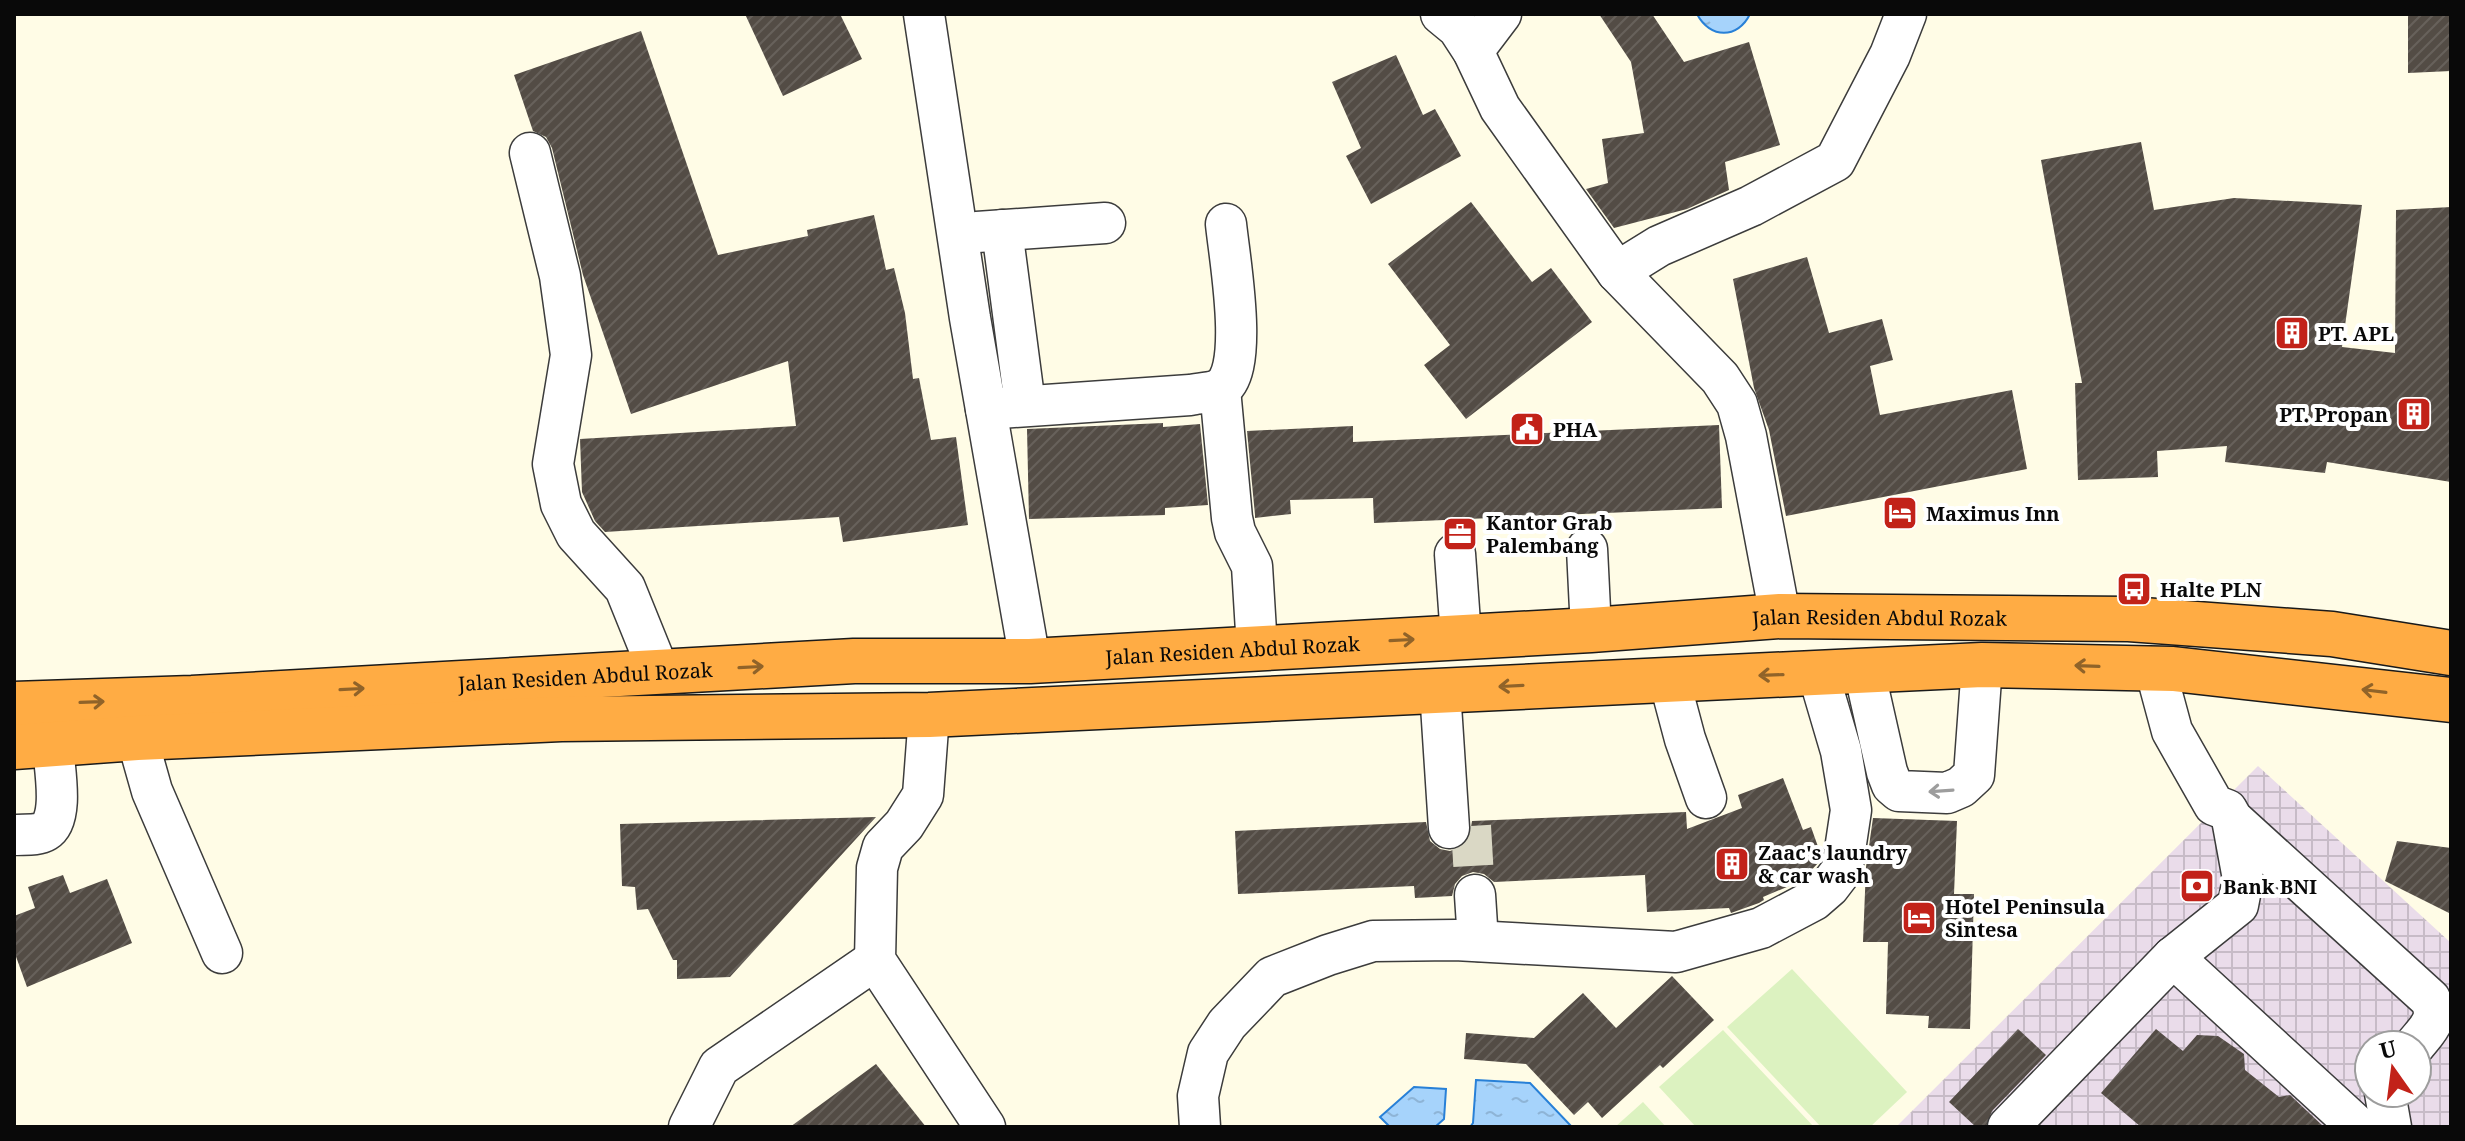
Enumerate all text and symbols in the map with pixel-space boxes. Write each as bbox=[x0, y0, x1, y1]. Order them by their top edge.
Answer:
building icon: PT. APL bbox=[2273, 314, 2311, 352]
place label: PT. APL bbox=[2318, 320, 2394, 347]
building icon: PT. Propan bbox=[2395, 395, 2433, 433]
place label: PT. Propan bbox=[2279, 401, 2388, 428]
public building icon: PHA bbox=[1508, 410, 1546, 448]
place label: PHA bbox=[1553, 416, 1598, 443]
hotel icon: Maximus Inn bbox=[1881, 494, 1919, 532]
place label: Maximus Inn bbox=[1926, 500, 2060, 527]
place label: Kantor Grab Palembang bbox=[1486, 509, 1613, 559]
office icon: Kantor Grab Palembang bbox=[1441, 515, 1479, 553]
bus stop icon: Halte PLN bbox=[2115, 570, 2153, 608]
place label: Halte PLN bbox=[2160, 576, 2262, 603]
street label: Jalan Residen Abdul Rozak bbox=[1750, 602, 2007, 632]
street label: Jalan Residen Abdul Rozak bbox=[1104, 629, 1361, 670]
one-way arrow bbox=[1388, 632, 1415, 647]
street label: Jalan Residen Abdul Rozak bbox=[456, 655, 714, 697]
one-way arrow bbox=[2074, 658, 2101, 674]
one-way arrow bbox=[737, 659, 764, 674]
one-way arrow bbox=[1758, 667, 1785, 682]
one-way arrow bbox=[1498, 679, 1525, 694]
one-way arrow bbox=[338, 682, 365, 697]
one-way arrow bbox=[2361, 683, 2387, 698]
one-way arrow bbox=[78, 694, 105, 709]
one-way arrow bbox=[1928, 784, 1954, 799]
place label: Zaac's laundry & car wash bbox=[1758, 839, 1908, 889]
building icon: Zaac's laundry & car wash bbox=[1713, 845, 1751, 883]
bank icon: Bank BNI bbox=[2178, 867, 2216, 905]
place label: Bank BNI bbox=[2223, 873, 2317, 900]
place label: Hotel Peninsula Sintesa bbox=[1945, 893, 2105, 943]
hotel icon: Hotel Peninsula Sintesa bbox=[1900, 899, 1938, 937]
north arrow bbox=[2353, 1029, 2433, 1109]
text: U bbox=[2376, 1032, 2400, 1065]

